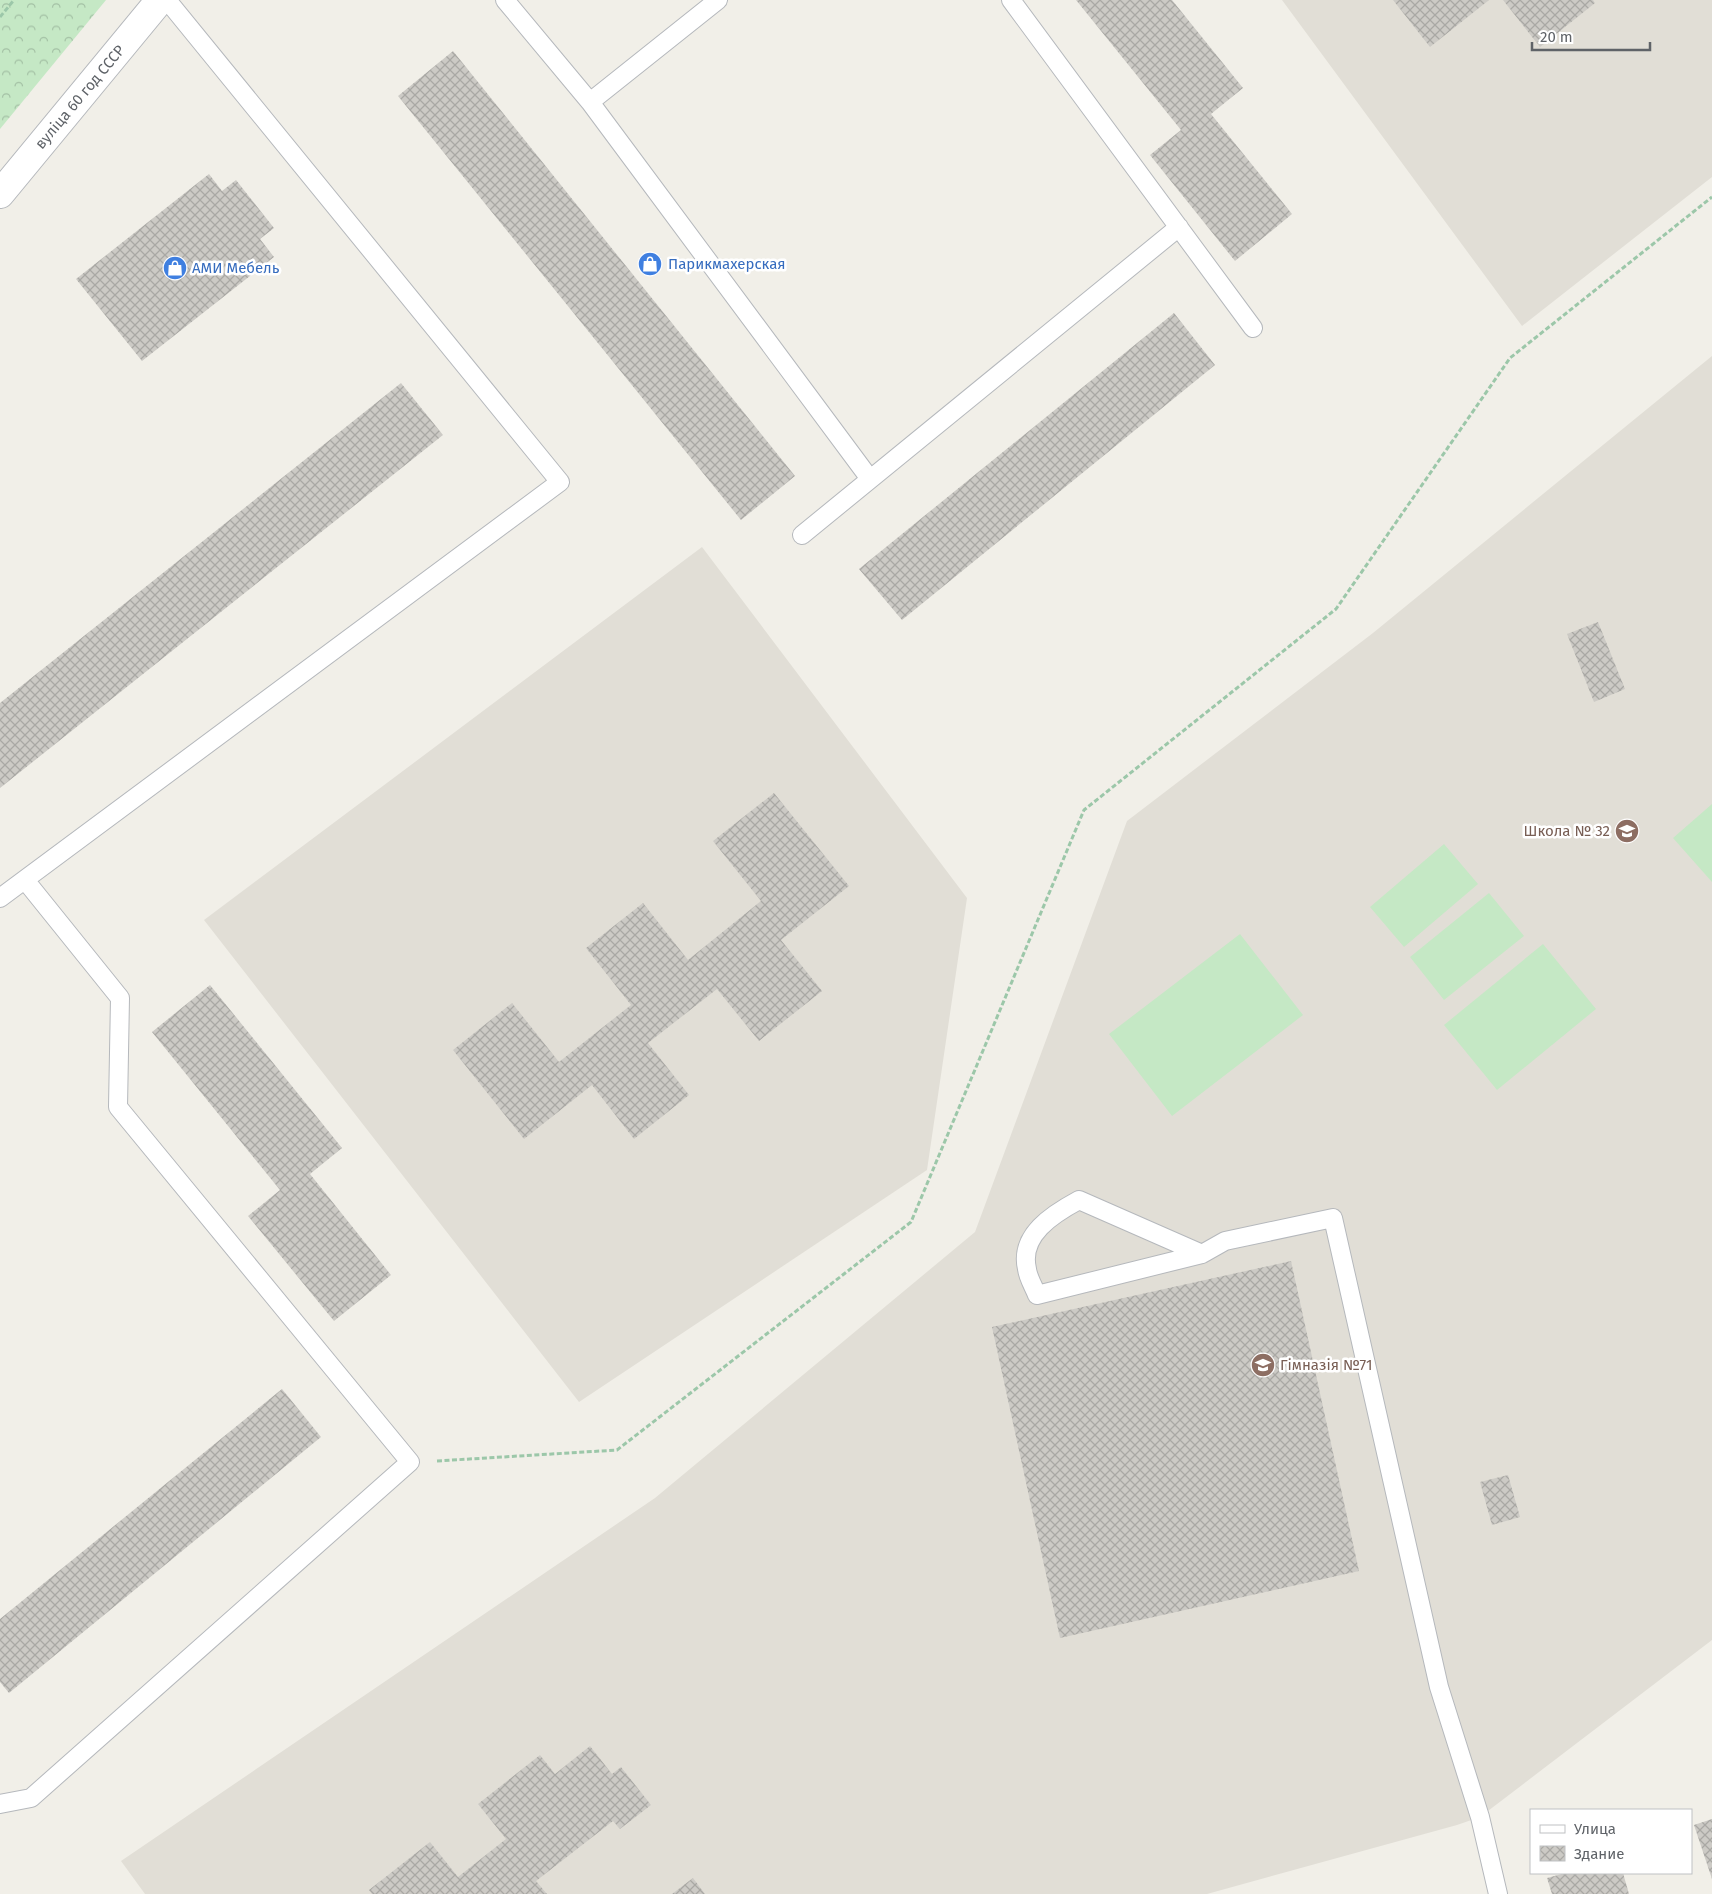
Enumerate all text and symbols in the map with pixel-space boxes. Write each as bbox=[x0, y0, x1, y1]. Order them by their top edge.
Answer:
scale bar bbox=[1532, 20, 1650, 52]
text: 20 m bbox=[1540, 28, 1573, 46]
street label: вуліца 60 год СССР bbox=[31, 41, 129, 153]
shop icon: Парикмахерская bbox=[637, 251, 663, 277]
shop icon: АМИ Мебель bbox=[162, 255, 188, 281]
place label: Парикмахерская bbox=[668, 255, 786, 273]
place label: АМИ Мебель bbox=[192, 259, 280, 277]
school or university icon: Школа № 32 bbox=[1614, 818, 1640, 844]
place label: Школа № 32 bbox=[1524, 822, 1610, 840]
school or university icon: Гімназія №71 bbox=[1250, 1352, 1276, 1378]
place label: Гімназія №71 bbox=[1280, 1356, 1373, 1374]
legend bbox=[1530, 1809, 1692, 1874]
text: Улица bbox=[1574, 1820, 1616, 1838]
text: Здание bbox=[1574, 1845, 1624, 1863]

